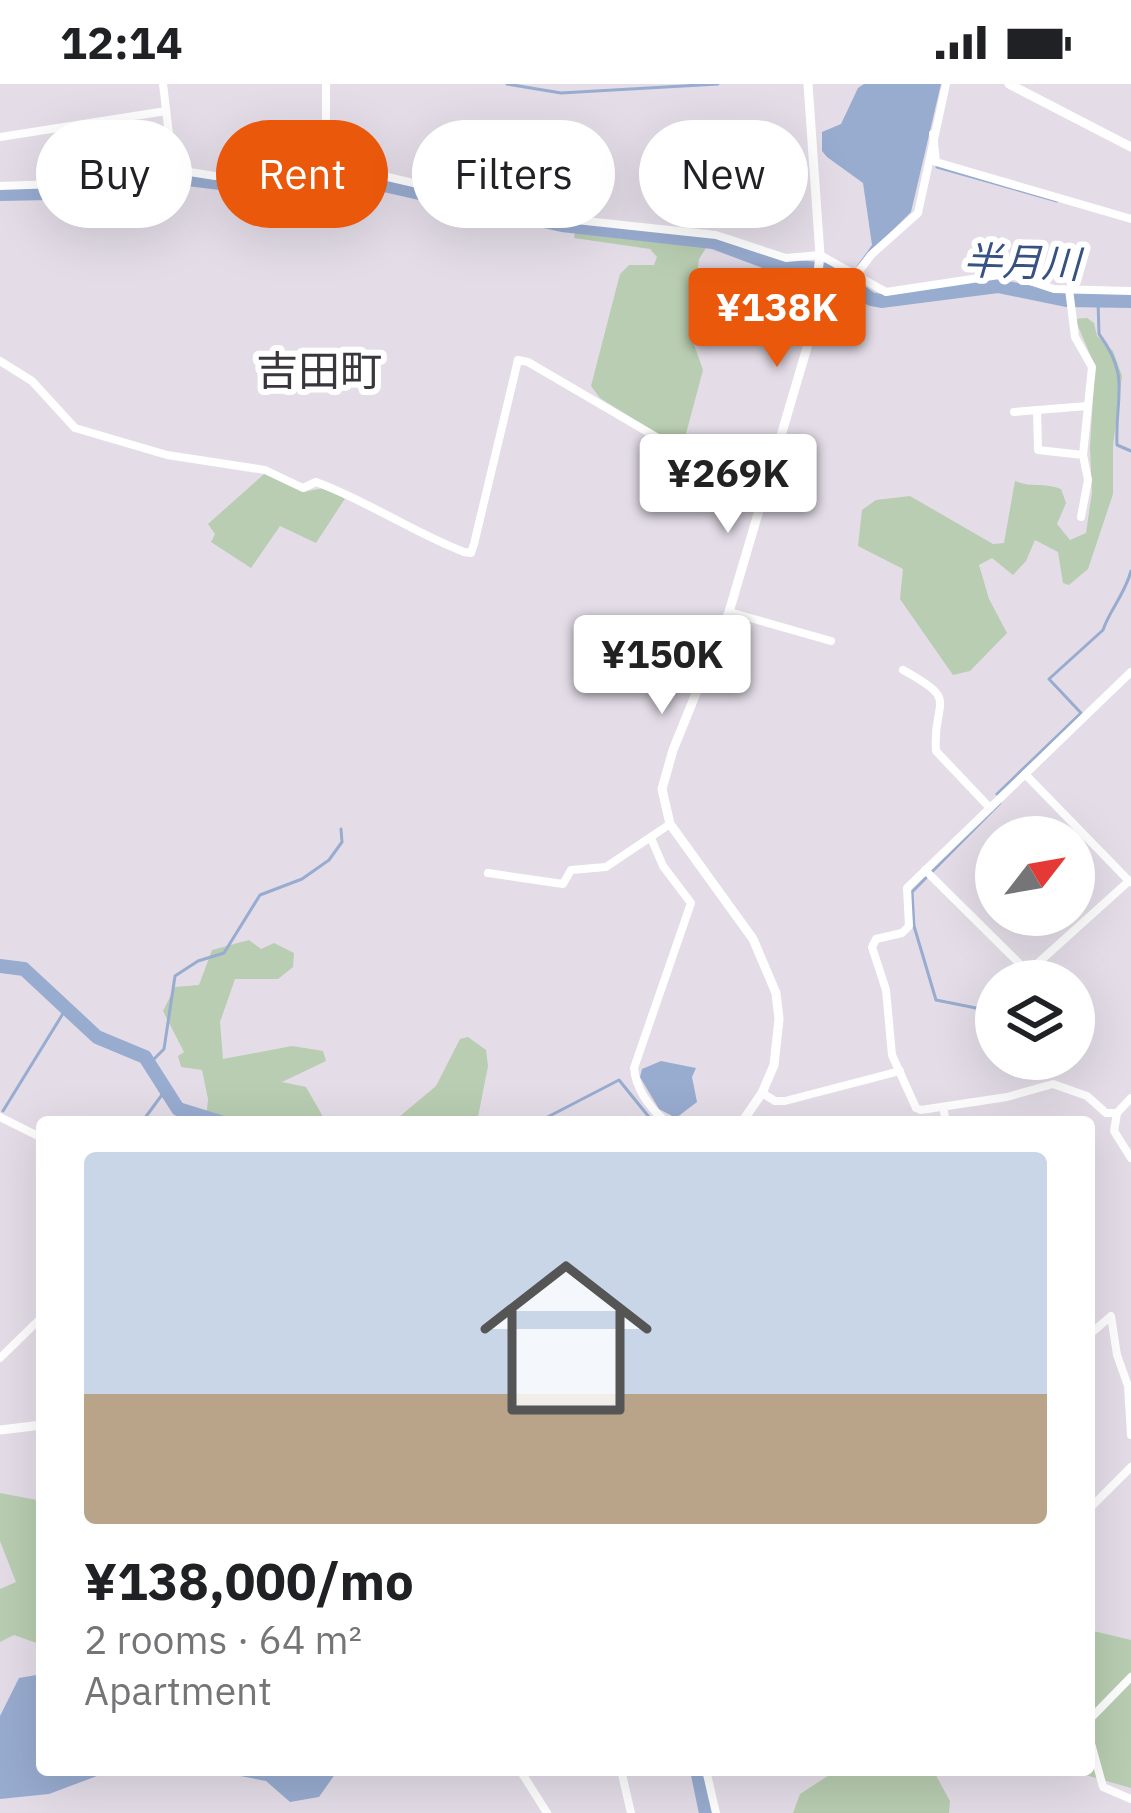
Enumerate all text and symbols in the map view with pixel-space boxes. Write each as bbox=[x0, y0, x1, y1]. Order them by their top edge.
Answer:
text: 12:14 bbox=[60, 13, 183, 71]
chip: Buy bbox=[36, 120, 192, 228]
chip: Rent bbox=[216, 120, 388, 228]
chip: Filters bbox=[412, 120, 615, 228]
chip: New bbox=[639, 120, 808, 228]
water label: 半月川 bbox=[963, 234, 1085, 289]
pin: ¥138K bbox=[693, 268, 861, 370]
text: ¥138K bbox=[716, 281, 838, 332]
district label: 吉田町 bbox=[256, 343, 382, 398]
pin: ¥269K bbox=[644, 434, 812, 536]
text: ¥269K bbox=[667, 447, 789, 498]
pin: ¥150K bbox=[578, 615, 746, 717]
text: ¥150K bbox=[601, 628, 723, 679]
north arrow bbox=[975, 816, 1095, 936]
map controls bbox=[975, 816, 1095, 1080]
button: layers bbox=[975, 960, 1095, 1080]
icon: home bbox=[458, 1230, 674, 1446]
text: ¥138,000/mo bbox=[84, 1548, 414, 1614]
text: 2 rooms · 64 m² bbox=[84, 1614, 362, 1665]
text: Apartment bbox=[84, 1665, 272, 1716]

